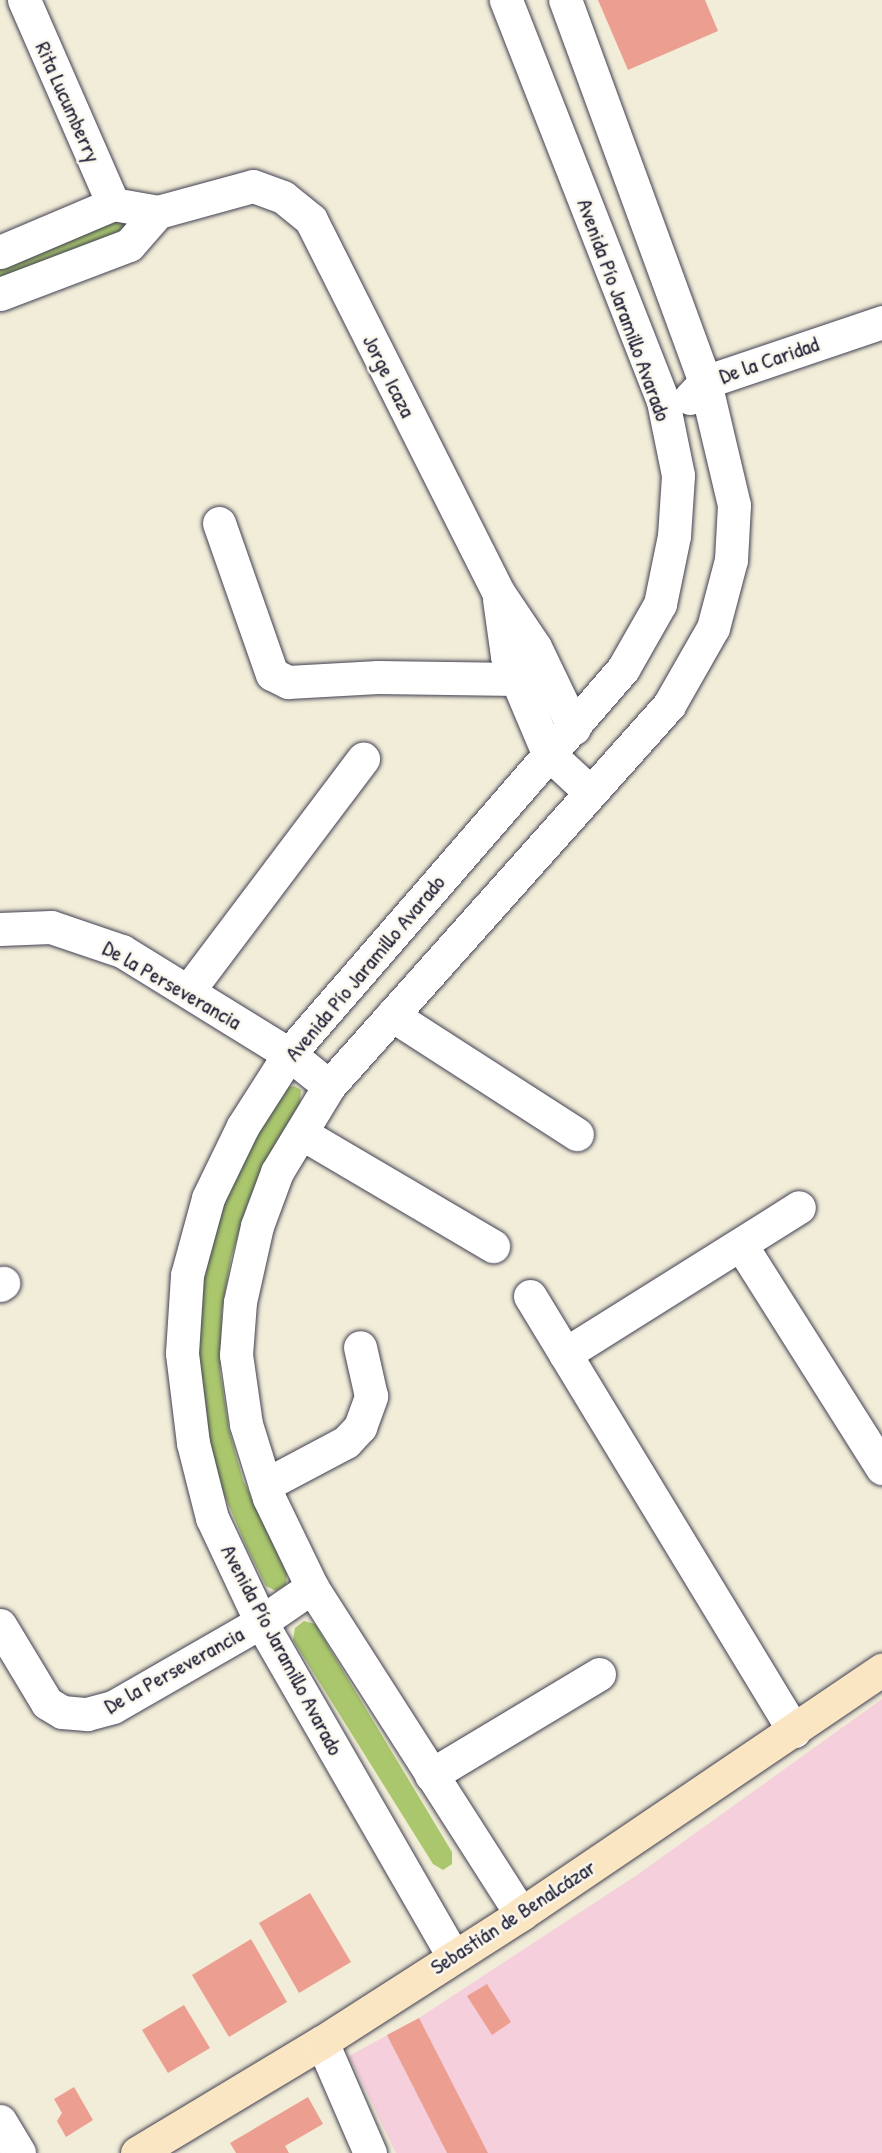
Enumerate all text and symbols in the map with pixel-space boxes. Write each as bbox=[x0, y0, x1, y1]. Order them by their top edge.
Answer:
street label: Rita Lucumberry bbox=[30, 37, 106, 167]
street label: Avenida Pío Jaramillo Avarado bbox=[571, 195, 677, 425]
street label: Jorge Icaza bbox=[357, 330, 421, 422]
street label: De la Caridad bbox=[716, 331, 822, 389]
street label: Avenida Pío Jaramillo Avarado bbox=[279, 870, 451, 1066]
street label: De la Perseverancia bbox=[98, 935, 246, 1035]
street label: Avenida Pío Jaramillo Avarado bbox=[215, 1540, 349, 1760]
street label: De la Perseverancia bbox=[100, 1621, 248, 1719]
street label: Sebastián de Benalcázar bbox=[425, 1854, 601, 1980]

